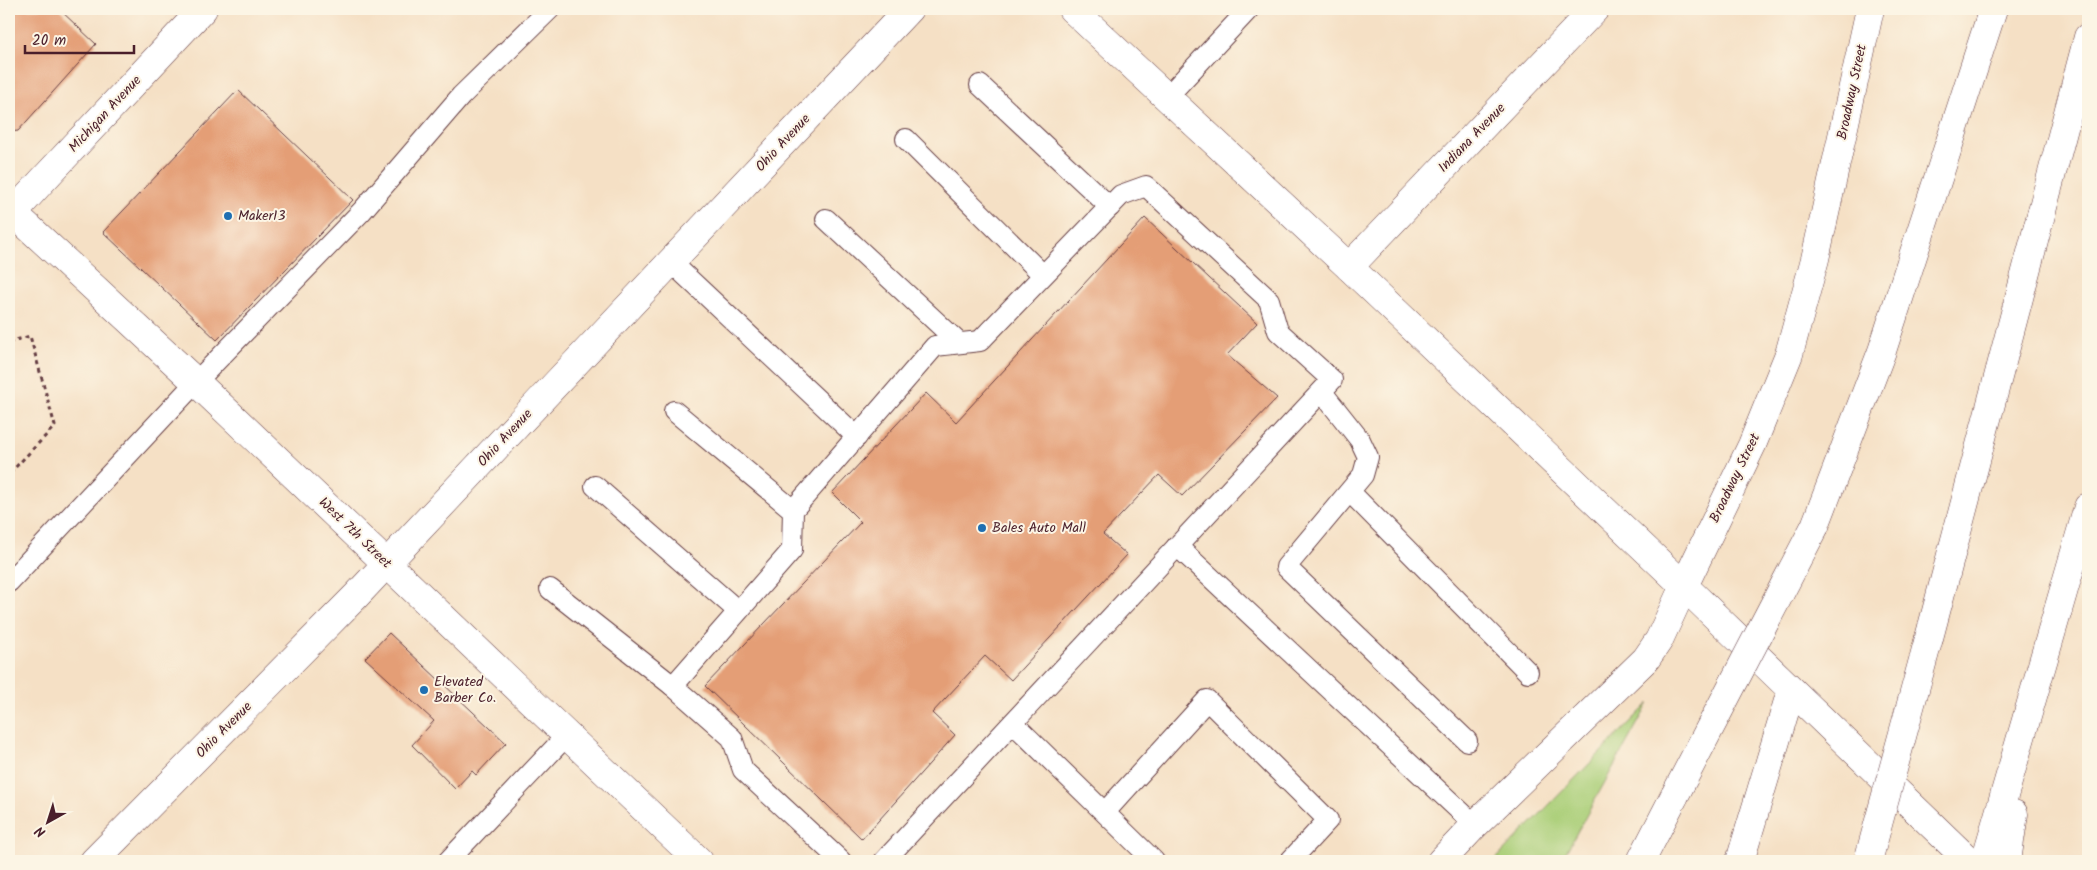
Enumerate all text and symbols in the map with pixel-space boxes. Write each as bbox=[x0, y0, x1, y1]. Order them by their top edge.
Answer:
scale bar bbox=[25, 22, 134, 54]
text: 20 m bbox=[32, 29, 66, 53]
street label: Broadway Street bbox=[1831, 42, 1873, 142]
street label: Michigan Avenue bbox=[63, 70, 147, 158]
street label: Indiana Avenue bbox=[1433, 98, 1511, 178]
street label: Ohio Avenue bbox=[750, 108, 816, 177]
place label: Maker13 bbox=[238, 205, 286, 227]
marker: Maker13 bbox=[222, 210, 234, 222]
street label: Ohio Avenue bbox=[472, 403, 538, 472]
street label: Broadway Street bbox=[1704, 429, 1766, 526]
street label: West 7th Street bbox=[313, 492, 397, 574]
place label: Bales Auto Mall bbox=[992, 517, 1086, 539]
marker: Bales Auto Mall bbox=[976, 522, 988, 534]
place label: Elevated Barber Co. bbox=[434, 671, 496, 709]
marker: Elevated Barber Co. bbox=[418, 684, 430, 696]
street label: Ohio Avenue bbox=[191, 696, 258, 763]
north arrow bbox=[22, 798, 72, 848]
text: N bbox=[30, 820, 51, 843]

